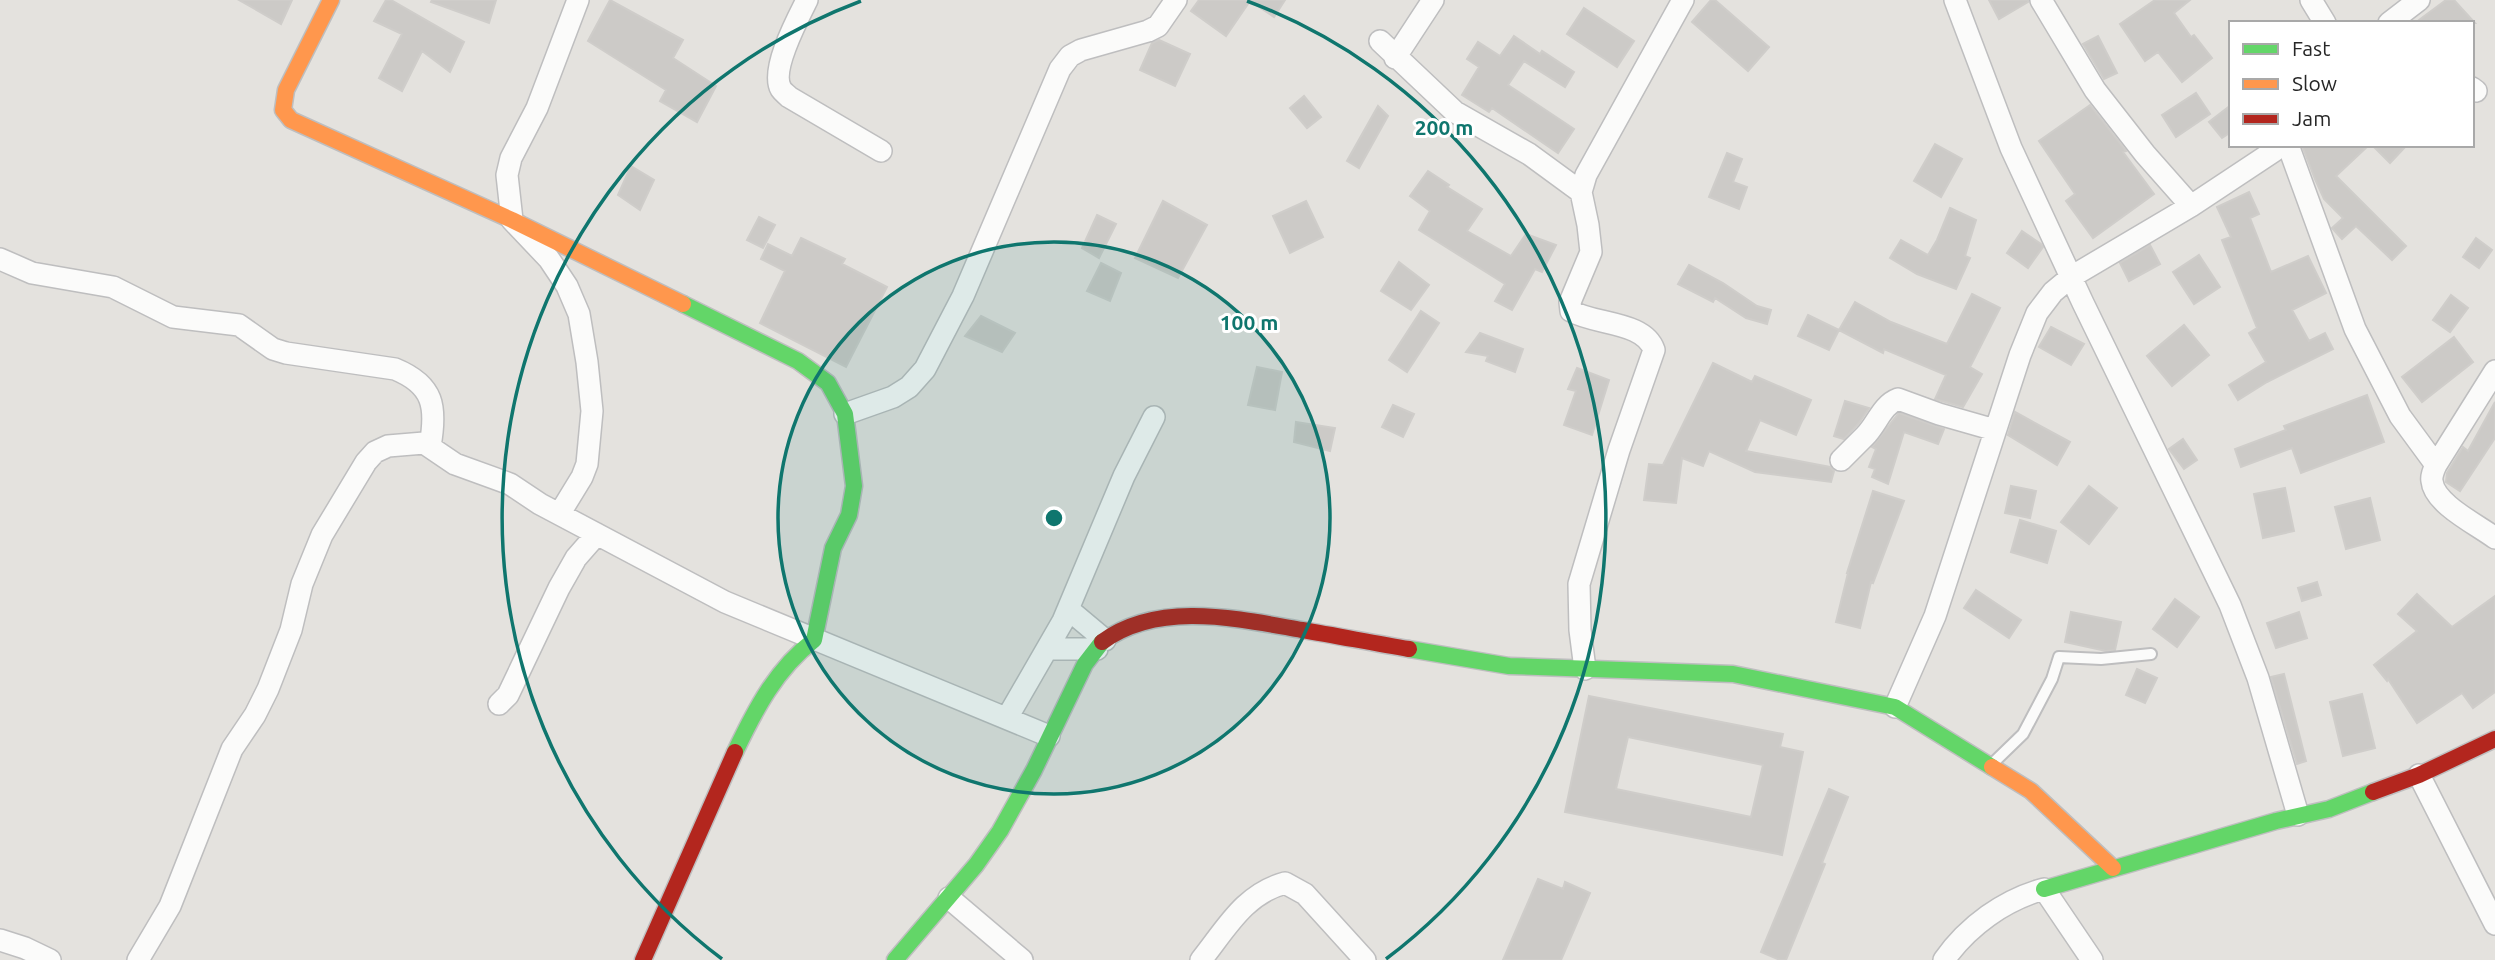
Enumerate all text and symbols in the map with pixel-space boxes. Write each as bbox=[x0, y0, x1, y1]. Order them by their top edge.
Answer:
legend bbox=[2229, 21, 2474, 147]
text: Fast bbox=[2292, 36, 2330, 60]
text: Slow bbox=[2292, 71, 2337, 95]
text: Jam bbox=[2292, 106, 2331, 130]
text: 200 m bbox=[1415, 115, 1473, 139]
text: 100 m bbox=[1220, 310, 1278, 334]
centre of rings bbox=[1042, 506, 1066, 530]

